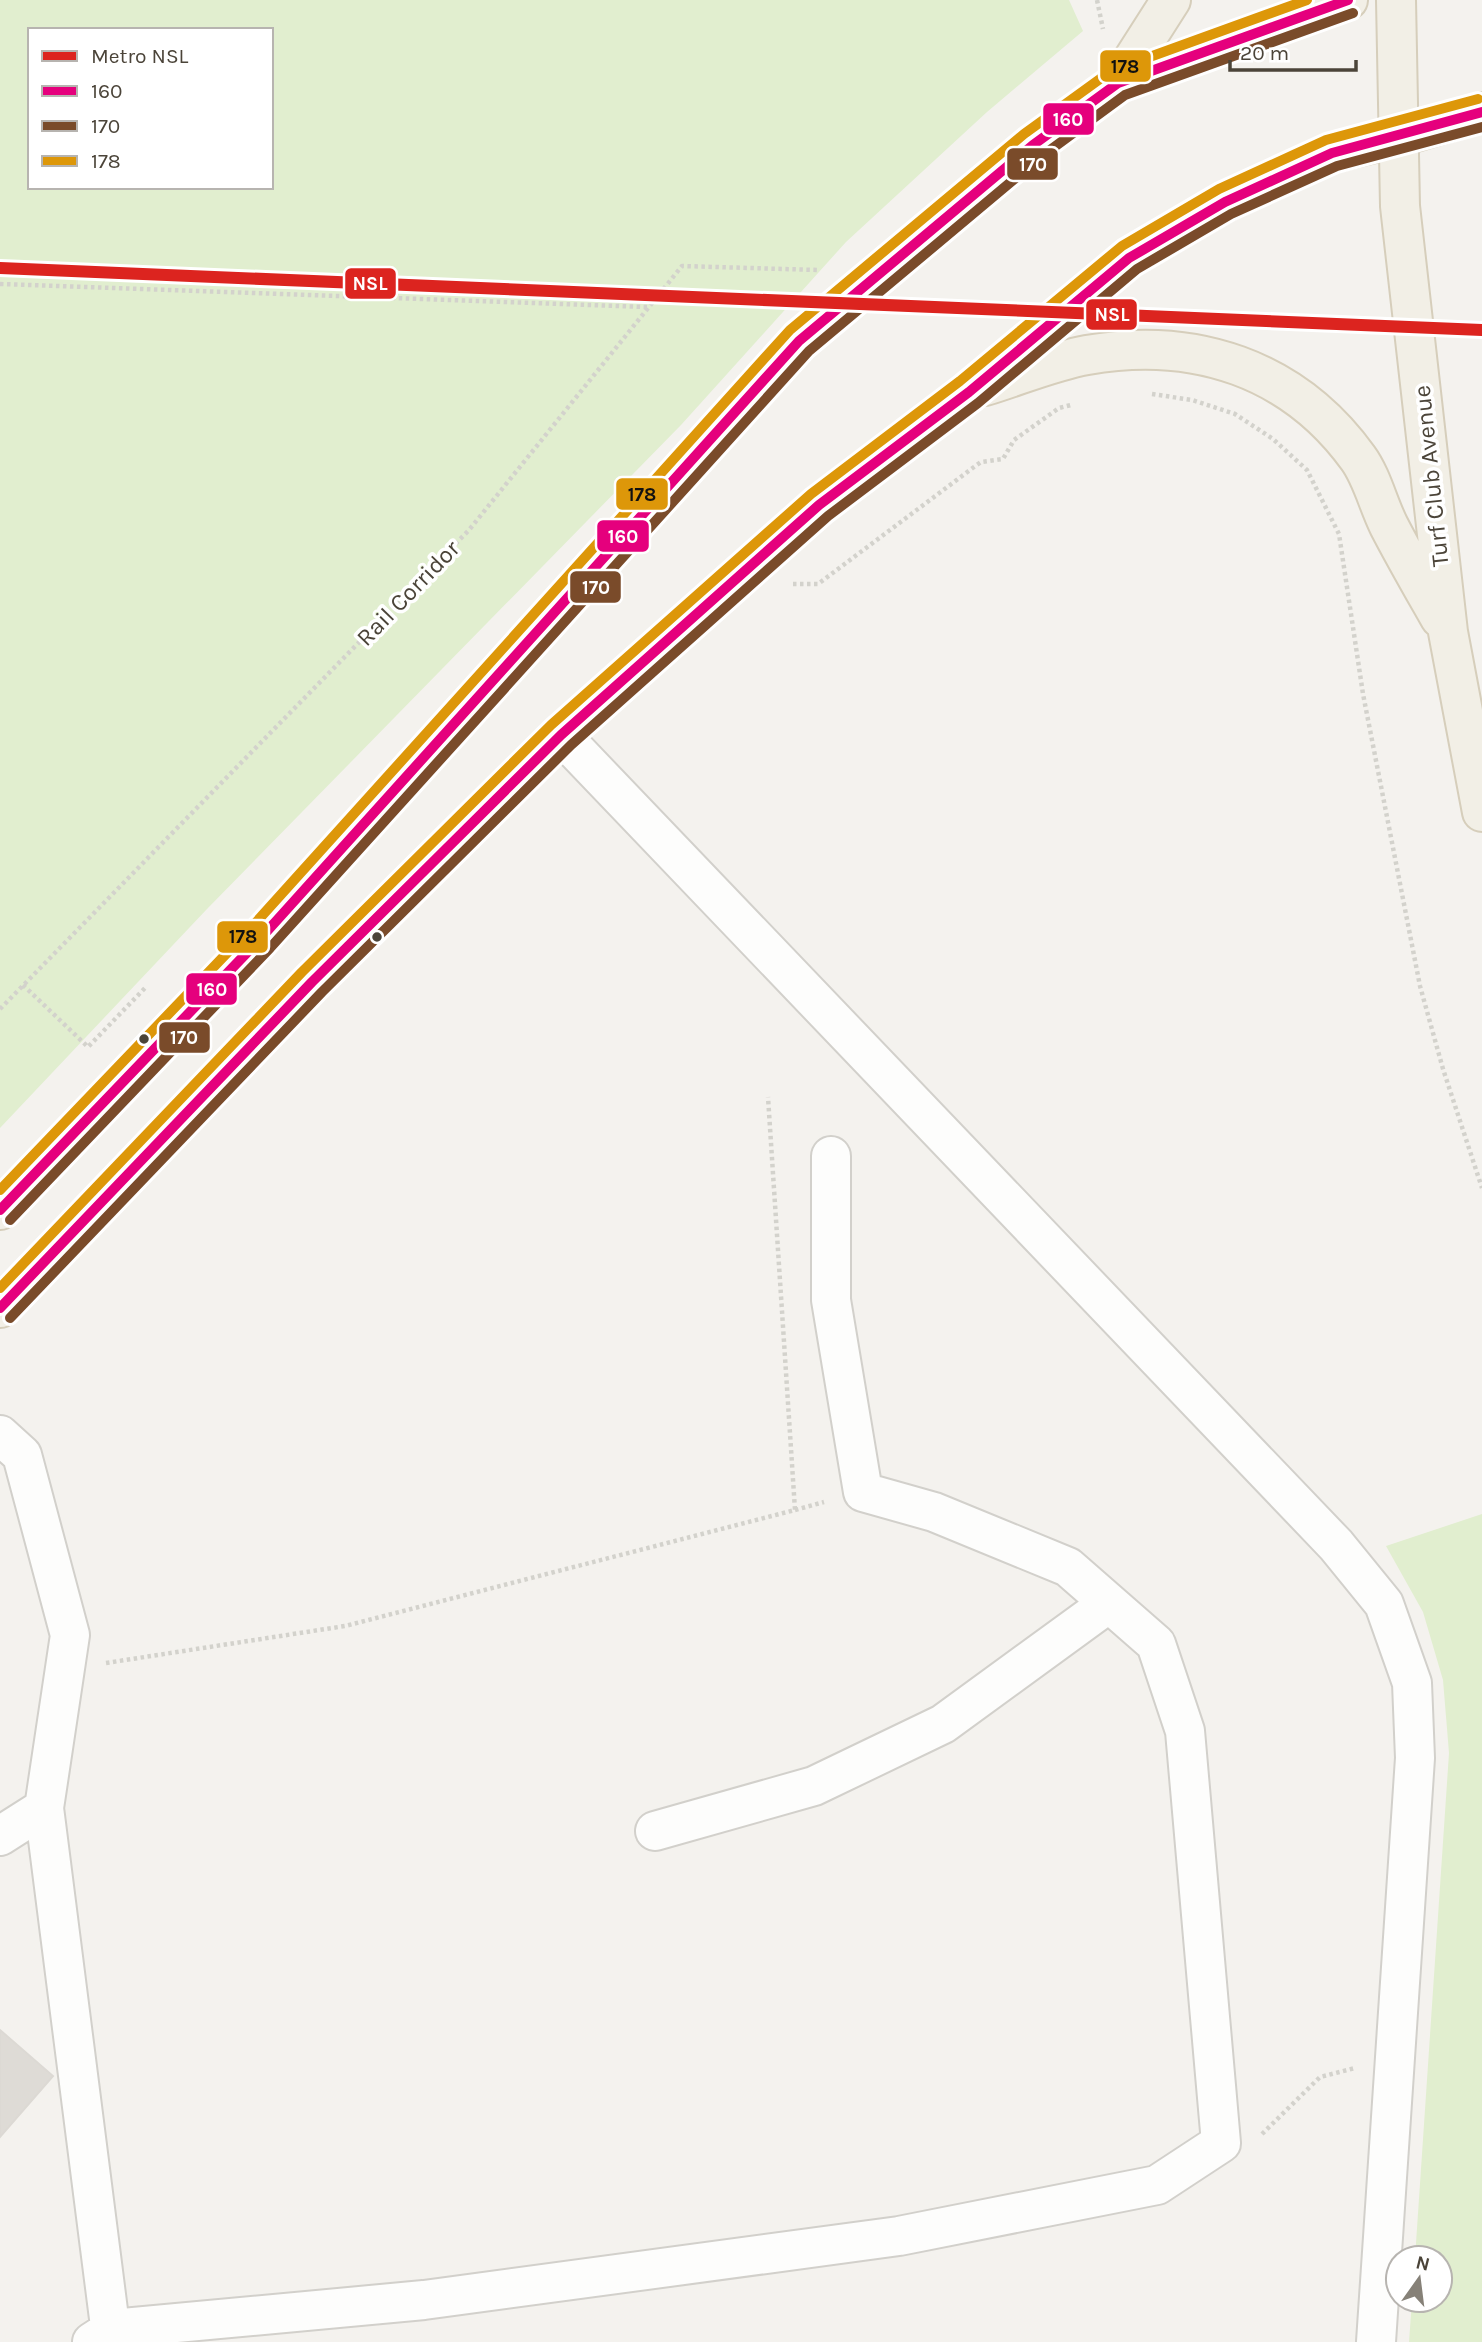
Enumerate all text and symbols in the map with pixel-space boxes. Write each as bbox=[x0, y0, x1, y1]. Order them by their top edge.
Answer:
legend bbox=[28, 28, 273, 189]
scale bar bbox=[1230, 28, 1356, 72]
text: 20 m bbox=[1240, 41, 1289, 65]
text: Metro NSL bbox=[91, 44, 189, 68]
line badge: 178 bbox=[1099, 49, 1152, 83]
text: 178 bbox=[1111, 56, 1139, 78]
text: 160 bbox=[91, 79, 122, 103]
line badge: 160 bbox=[1042, 102, 1095, 136]
text: 160 bbox=[1053, 109, 1083, 131]
text: 170 bbox=[91, 114, 120, 138]
line badge: 170 bbox=[1006, 147, 1059, 181]
text: 178 bbox=[91, 149, 121, 173]
text: 170 bbox=[1019, 154, 1047, 176]
line badge: NSL bbox=[344, 267, 397, 300]
text: NSL bbox=[352, 273, 388, 295]
line badge: NSL bbox=[1085, 298, 1138, 331]
text: NSL bbox=[1094, 304, 1130, 326]
street label: Turf Club Avenue bbox=[1408, 384, 1454, 568]
line badge: 178 bbox=[615, 477, 669, 511]
text: 178 bbox=[628, 484, 656, 506]
line badge: 160 bbox=[596, 519, 650, 553]
text: 160 bbox=[608, 526, 638, 548]
street label: Rail Corridor bbox=[351, 534, 465, 652]
line badge: 170 bbox=[569, 570, 622, 604]
text: 170 bbox=[582, 577, 610, 599]
line badge: 178 bbox=[216, 920, 269, 954]
text: 178 bbox=[229, 926, 257, 948]
unlabelled marker bbox=[370, 930, 384, 944]
line badge: 160 bbox=[185, 972, 238, 1006]
text: 160 bbox=[197, 979, 227, 1001]
line badge: 170 bbox=[158, 1021, 211, 1054]
text: 170 bbox=[170, 1027, 198, 1049]
unlabelled marker bbox=[137, 1032, 151, 1046]
north arrow bbox=[1384, 2244, 1454, 2314]
text: N bbox=[1414, 2251, 1432, 2276]

